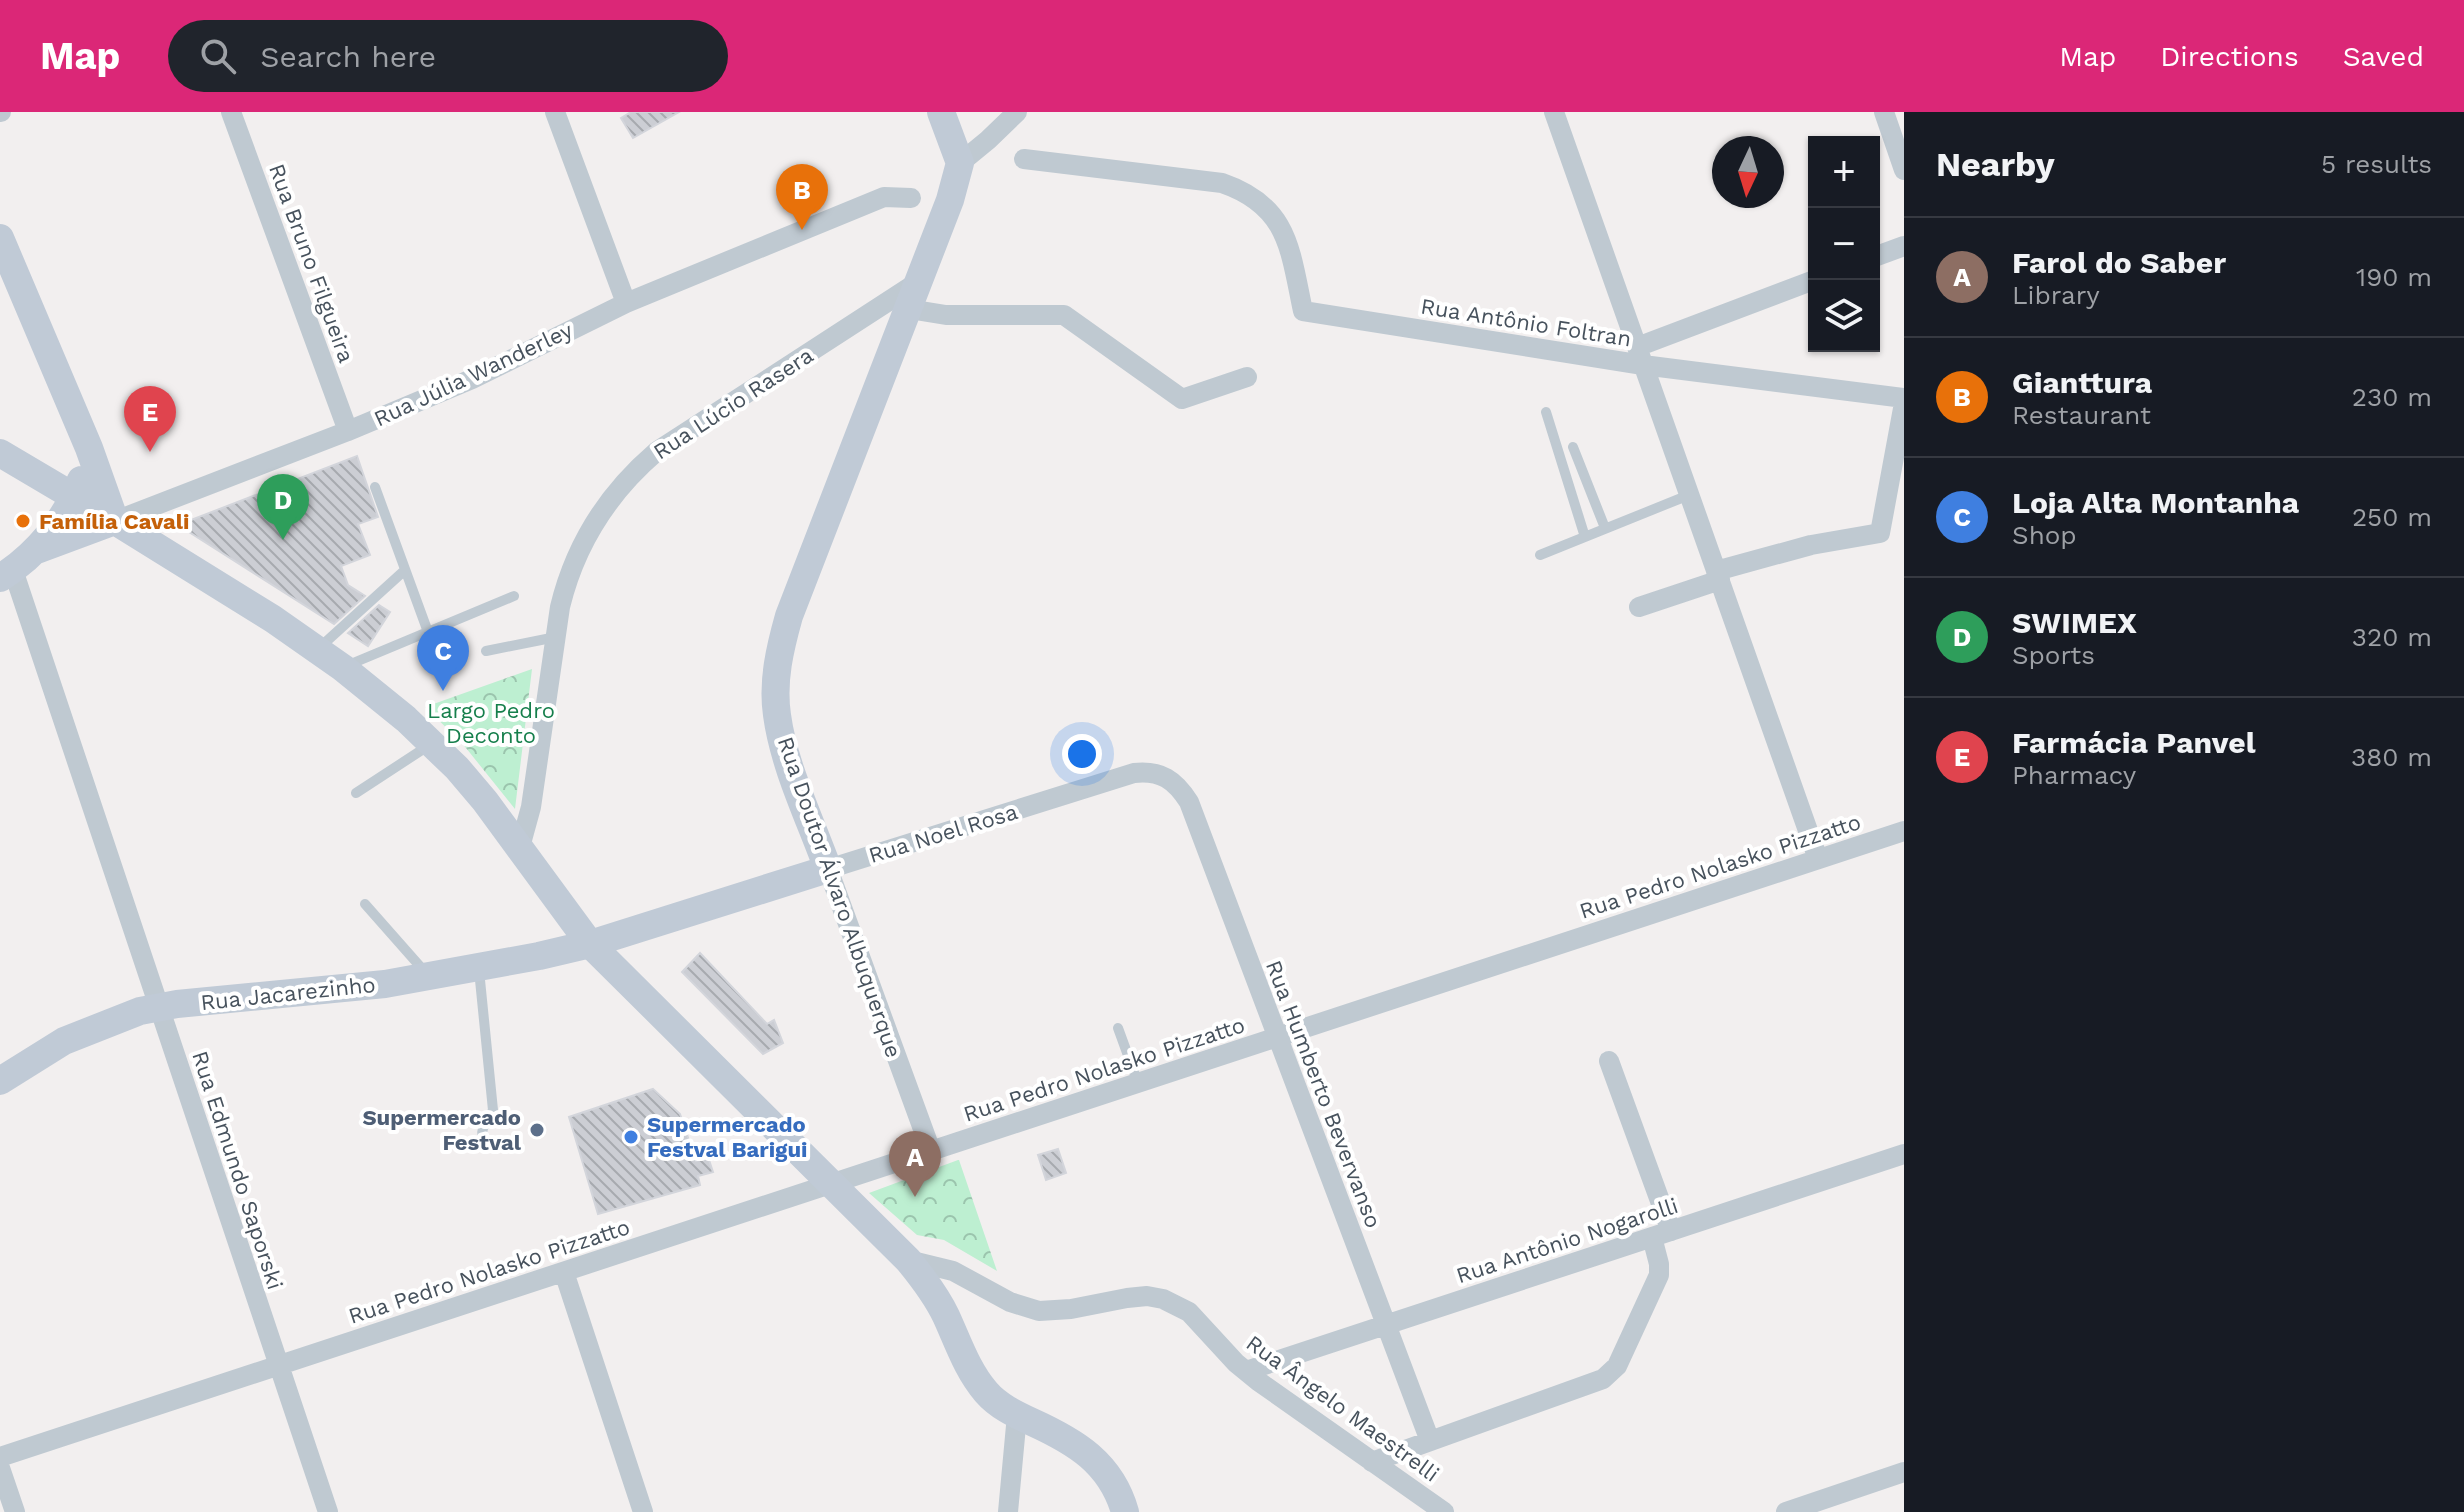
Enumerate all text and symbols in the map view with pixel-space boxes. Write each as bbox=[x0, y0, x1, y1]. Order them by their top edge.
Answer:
search box bbox=[168, 20, 728, 92]
text: Map bbox=[40, 34, 120, 78]
icon: search bbox=[196, 34, 240, 78]
text: Search here bbox=[260, 39, 436, 74]
text: Map bbox=[2059, 40, 2116, 73]
text: Directions bbox=[2160, 40, 2299, 73]
text: Saved bbox=[2343, 40, 2424, 73]
north arrow bbox=[1712, 136, 1784, 208]
map controls bbox=[1808, 136, 1880, 352]
button: + bbox=[1808, 136, 1880, 208]
text: Nearby bbox=[1936, 144, 2055, 184]
text: 5 results bbox=[2321, 149, 2432, 179]
street label: Rua Bruno Filgueira bbox=[264, 160, 359, 366]
pin: B bbox=[776, 164, 828, 230]
button: − bbox=[1808, 208, 1880, 280]
text: Farol do Saber bbox=[2012, 245, 2226, 280]
text: A bbox=[1953, 262, 1971, 292]
text: 190 m bbox=[2356, 262, 2432, 292]
button: layers bbox=[1808, 280, 1880, 352]
text: Library bbox=[2012, 280, 2100, 310]
street label: Rua Antônio Foltran bbox=[1419, 294, 1633, 351]
street label: Rua Júlia Wanderley bbox=[370, 317, 577, 431]
street label: Rua Lúcio Rasera bbox=[649, 342, 818, 464]
text: Gianttura bbox=[2012, 365, 2152, 400]
text: B bbox=[1953, 382, 1971, 412]
text: 230 m bbox=[2352, 382, 2432, 412]
pin: E bbox=[124, 386, 176, 452]
text: Restaurant bbox=[2012, 400, 2151, 430]
pin: D bbox=[257, 474, 309, 540]
text: Loja Alta Montanha bbox=[2012, 485, 2299, 520]
text: C bbox=[1953, 502, 1971, 532]
text: 250 m bbox=[2352, 502, 2432, 532]
place label: Família Cavali bbox=[39, 509, 189, 534]
marker: Família Cavali bbox=[14, 512, 32, 530]
text: Shop bbox=[2012, 520, 2077, 550]
text: SWIMEX bbox=[2012, 605, 2137, 640]
text: D bbox=[1953, 622, 1971, 652]
text: 320 m bbox=[2352, 622, 2432, 652]
pin: C bbox=[417, 625, 469, 691]
text: Sports bbox=[2012, 640, 2095, 670]
park label: Largo Pedro Deconto bbox=[427, 698, 555, 748]
text: Farmácia Panvel bbox=[2012, 725, 2256, 760]
street label: Rua Doutor Álvaro Albuquerque bbox=[773, 733, 906, 1061]
your location bbox=[1062, 734, 1102, 774]
text: E bbox=[1954, 742, 1970, 772]
text: 380 m bbox=[2351, 742, 2432, 772]
text: Pharmacy bbox=[2012, 760, 2136, 790]
street label: Rua Noel Rosa bbox=[866, 799, 1021, 868]
street label: Rua Pedro Nolasko Pizzatto bbox=[1576, 809, 1864, 924]
street label: Rua Humberto Bevervanso bbox=[1261, 957, 1386, 1231]
street label: Rua Jacarezinho bbox=[199, 972, 377, 1015]
street label: Rua Pedro Nolasko Pizzatto bbox=[960, 1012, 1248, 1127]
street label: Rua Edmundo Saporski bbox=[187, 1048, 288, 1293]
place label: Supermercado Festval bbox=[362, 1105, 522, 1155]
place label: Supermercado Festval Barigui bbox=[647, 1112, 807, 1162]
marker: Supermercado Festval bbox=[528, 1121, 546, 1139]
marker: Supermercado Festval Barigui bbox=[622, 1128, 640, 1146]
pin: A bbox=[889, 1131, 941, 1197]
street label: Rua Antônio Nogarolli bbox=[1453, 1193, 1681, 1288]
street label: Rua Pedro Nolasko Pizzatto bbox=[345, 1214, 633, 1329]
street label: Rua Ângelo Maestrelli bbox=[1242, 1330, 1444, 1487]

